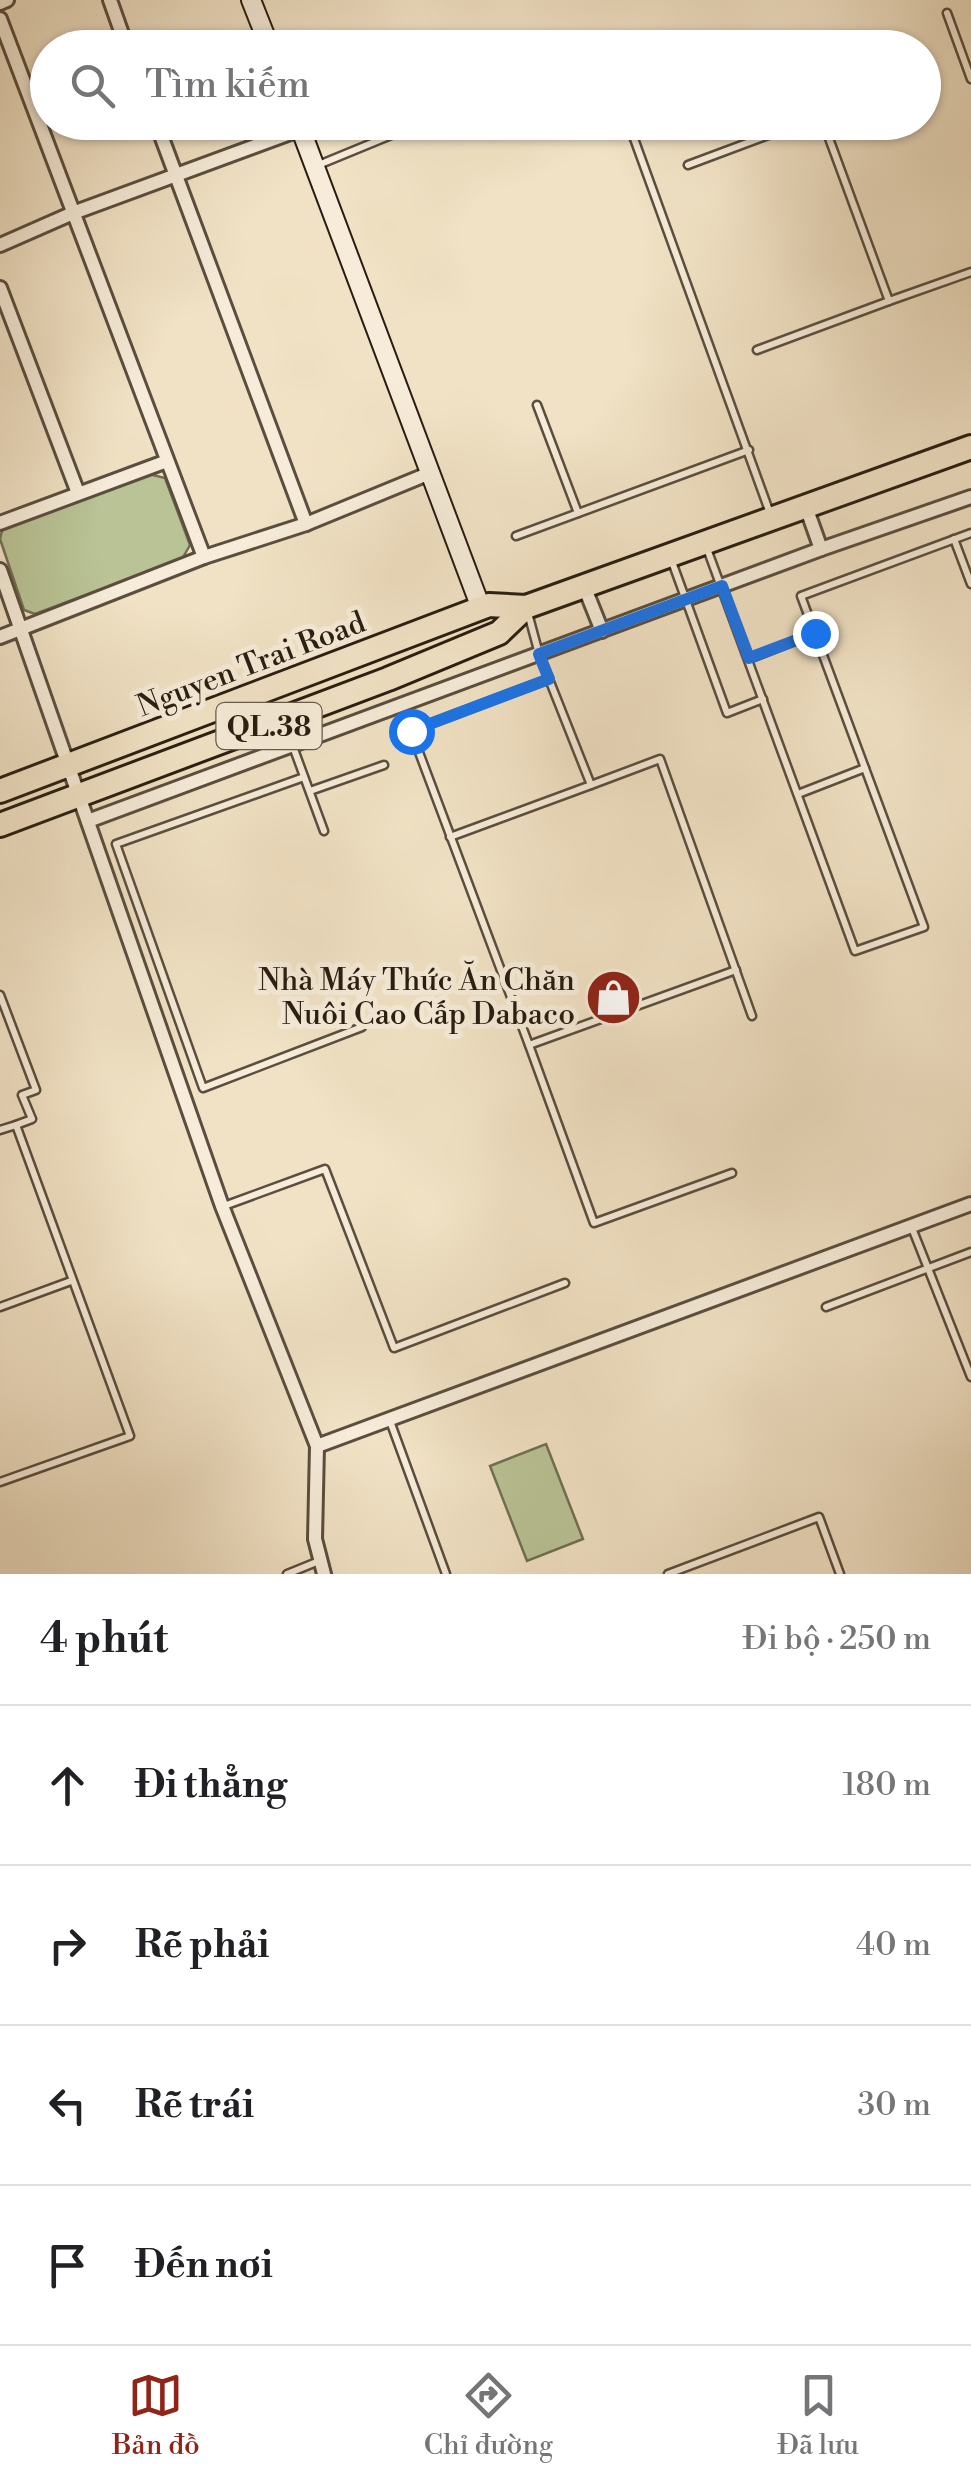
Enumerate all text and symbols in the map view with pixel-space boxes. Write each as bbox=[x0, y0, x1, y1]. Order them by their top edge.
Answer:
search box bbox=[30, 30, 941, 140]
icon: search bbox=[65, 58, 120, 113]
text: Tìm kiếm bbox=[145, 62, 310, 109]
street label: Nguyen Trai Road bbox=[132, 604, 371, 726]
route end bbox=[793, 611, 839, 657]
road number: QL.38 bbox=[216, 703, 322, 749]
route start bbox=[389, 709, 435, 755]
place label: Nhà Máy Thức Ăn Chăn Nuôi Cao Cấp Dabaco bbox=[258, 960, 575, 1034]
shop icon: Nhà Máy Thức Ăn Chăn Nuôi Cao Cấp Dabaco bbox=[584, 967, 644, 1027]
text: 4 phút bbox=[40, 1613, 168, 1666]
text: Đi bộ · 250 m bbox=[743, 1619, 931, 1659]
icon: ahead bbox=[40, 1758, 95, 1813]
text: Đi thẳng bbox=[135, 1762, 287, 1809]
text: 180 m bbox=[842, 1765, 931, 1805]
icon: right bbox=[40, 1918, 95, 1973]
text: Rẽ phải bbox=[135, 1922, 269, 1969]
text: 40 m bbox=[856, 1925, 931, 1965]
icon: left bbox=[40, 2078, 95, 2133]
text: Rẽ trái bbox=[135, 2082, 254, 2129]
text: 30 m bbox=[857, 2085, 931, 2125]
icon: arrive bbox=[40, 2238, 95, 2293]
text: Đến nơi bbox=[135, 2242, 273, 2289]
tab: Bản đồ bbox=[112, 2368, 200, 2463]
tab: Chỉ đường bbox=[424, 2368, 553, 2463]
tab: Đã lưu bbox=[777, 2368, 859, 2463]

